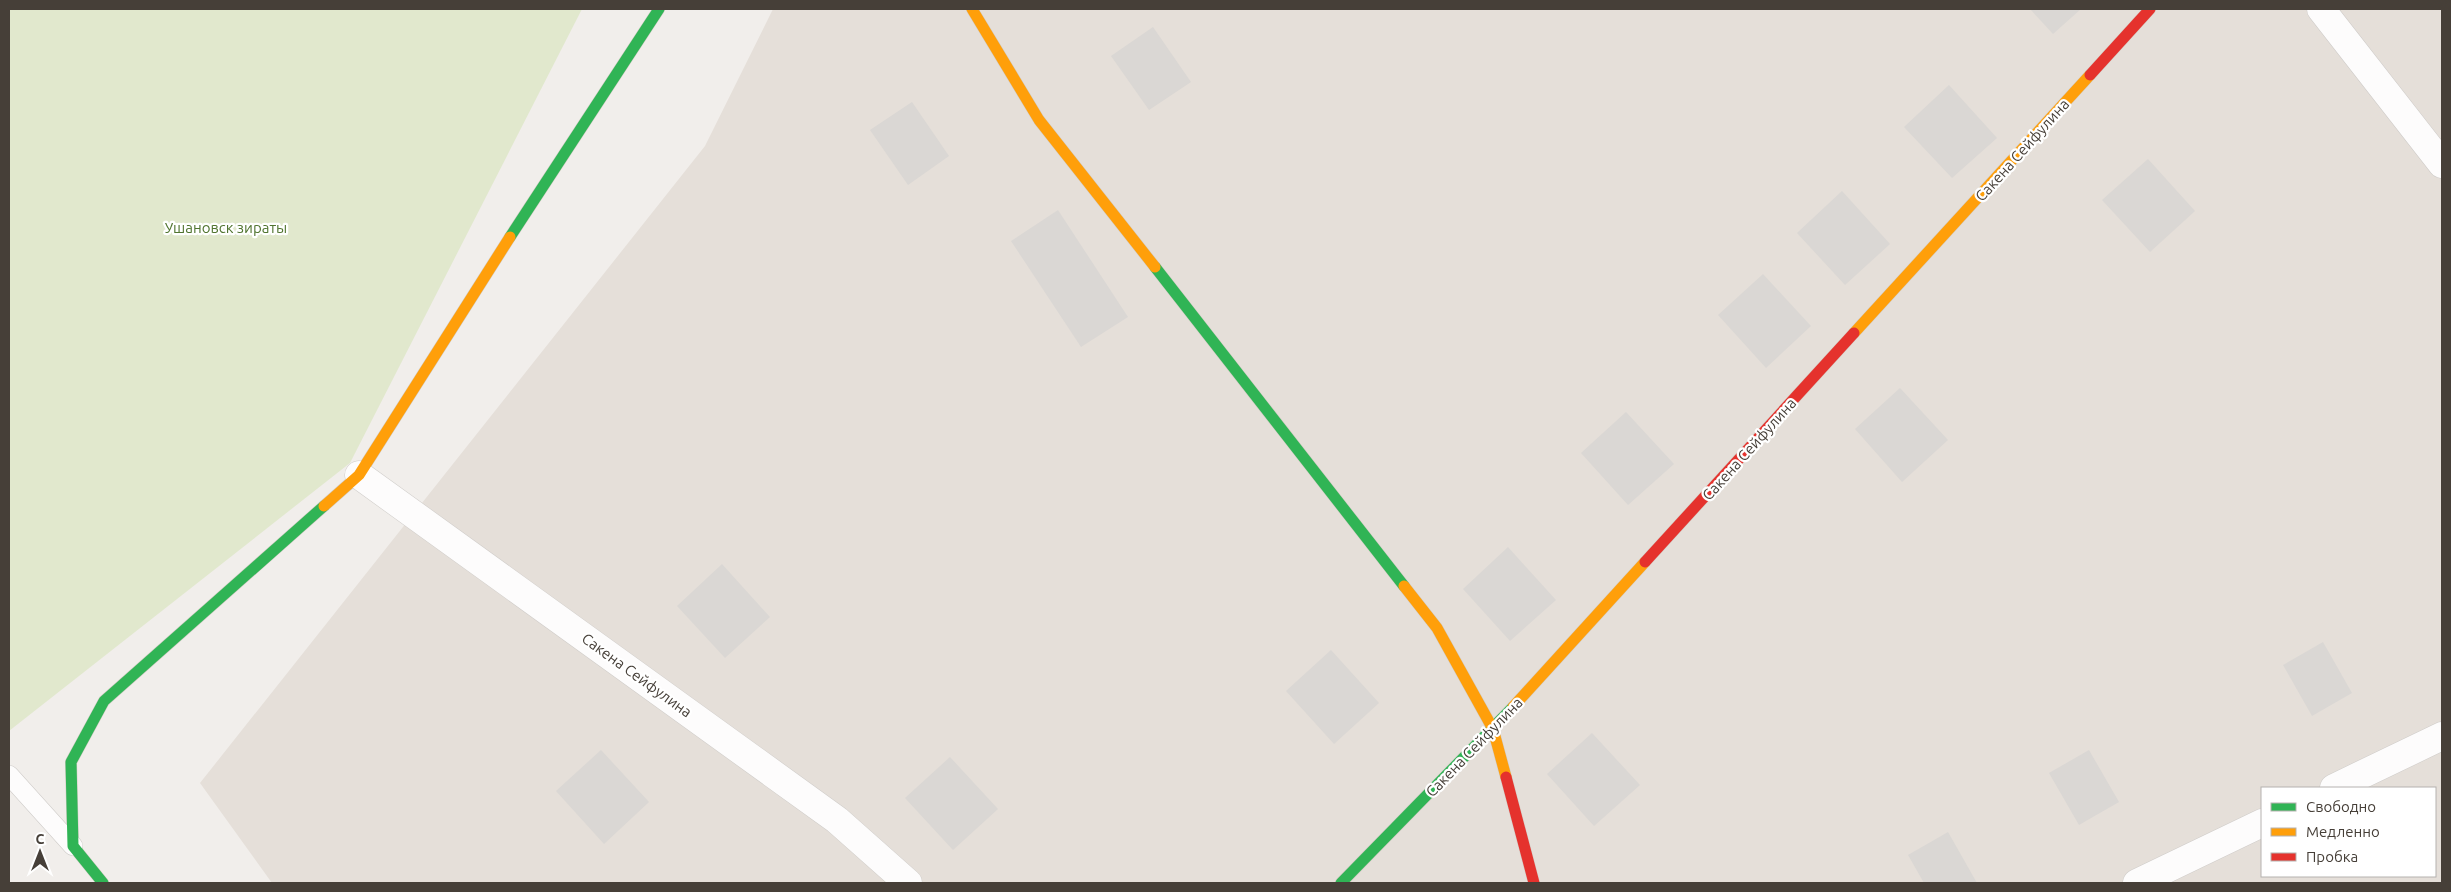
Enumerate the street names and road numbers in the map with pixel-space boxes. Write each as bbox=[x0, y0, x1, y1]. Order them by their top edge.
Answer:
street label: Сакена Сейфулина bbox=[1972, 95, 2072, 205]
street label: Сакена Сейфулина bbox=[1699, 394, 1799, 504]
street label: Сакена Сейфулина bbox=[579, 629, 695, 721]
street label: Сакена Сейфулина bbox=[1422, 694, 1526, 800]

